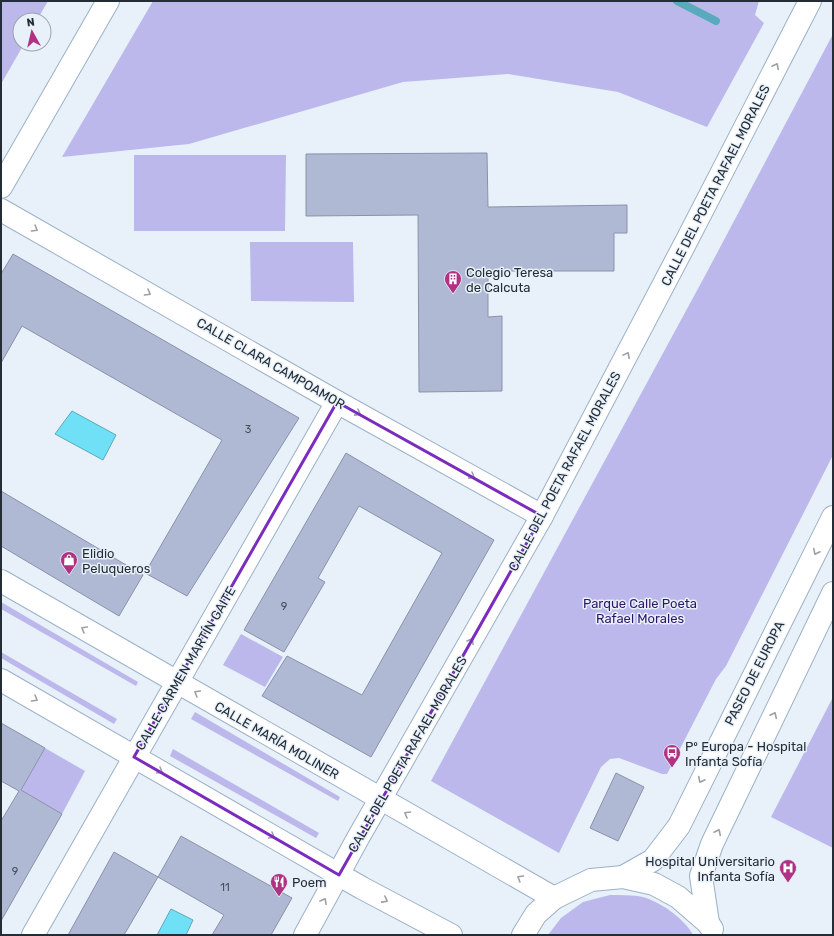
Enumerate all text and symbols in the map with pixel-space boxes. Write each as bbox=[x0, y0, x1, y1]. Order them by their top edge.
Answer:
north arrow bbox=[12, 12, 52, 52]
text: N bbox=[26, 16, 36, 30]
one-way arrow bbox=[772, 62, 779, 70]
street label: CALLE DEL POETA RAFAEL MORALES bbox=[658, 82, 773, 288]
one-way arrow bbox=[31, 224, 38, 231]
place label: Colegio Teresa de Calcuta bbox=[466, 265, 553, 295]
building icon: Colegio Teresa de Calcuta bbox=[443, 269, 463, 294]
one-way arrow bbox=[144, 289, 151, 296]
street label: CALLE CLARA CAMPOAMOR bbox=[194, 315, 348, 412]
one-way arrow bbox=[622, 352, 629, 359]
street label: CALLE DEL POETA RAFAEL MORALES bbox=[505, 369, 624, 574]
one-way arrow bbox=[354, 408, 362, 415]
house number: 3 bbox=[245, 423, 252, 436]
one-way arrow bbox=[468, 471, 475, 479]
place label: Elidio Peluqueros bbox=[82, 546, 151, 576]
one-way arrow bbox=[813, 547, 820, 555]
shop icon: Elidio Peluqueros bbox=[59, 550, 79, 575]
street label: CALLE CARMEN MARTÍN GAITE bbox=[132, 584, 239, 753]
park label: Parque Calle Poeta Rafael Morales bbox=[583, 596, 697, 626]
house number: 9 bbox=[281, 600, 287, 613]
street label: PASEO DE EUROPA bbox=[722, 618, 787, 728]
one-way arrow bbox=[81, 626, 88, 633]
one-way arrow bbox=[466, 638, 473, 646]
street label: CALLE DEL POETA RAFAEL MORALES bbox=[345, 654, 470, 855]
one-way arrow bbox=[194, 691, 201, 698]
one-way arrow bbox=[31, 695, 38, 702]
street label: CALLE MARÍA MOLINER bbox=[212, 699, 342, 782]
one-way arrow bbox=[769, 711, 777, 719]
place label: Pº Europa - Hospital Infanta Sofía bbox=[685, 739, 806, 769]
bus stop icon: Pº Europa - Hospital Infanta Sofía bbox=[662, 743, 682, 768]
one-way arrow bbox=[156, 767, 163, 774]
one-way arrow bbox=[698, 776, 706, 784]
one-way arrow bbox=[404, 811, 411, 818]
one-way arrow bbox=[713, 829, 721, 836]
one-way arrow bbox=[268, 832, 275, 839]
place label: Hospital Universitario Infanta Sofía bbox=[645, 854, 775, 884]
hospital icon: Hospital Universitario Infanta Sofía bbox=[778, 858, 798, 883]
house number: 9 bbox=[12, 865, 18, 878]
restaurant icon: Poem bbox=[269, 872, 289, 897]
place label: Poem bbox=[292, 875, 327, 890]
one-way arrow bbox=[517, 876, 524, 883]
house number: 11 bbox=[220, 881, 230, 894]
one-way arrow bbox=[381, 896, 388, 903]
one-way arrow bbox=[320, 898, 327, 905]

